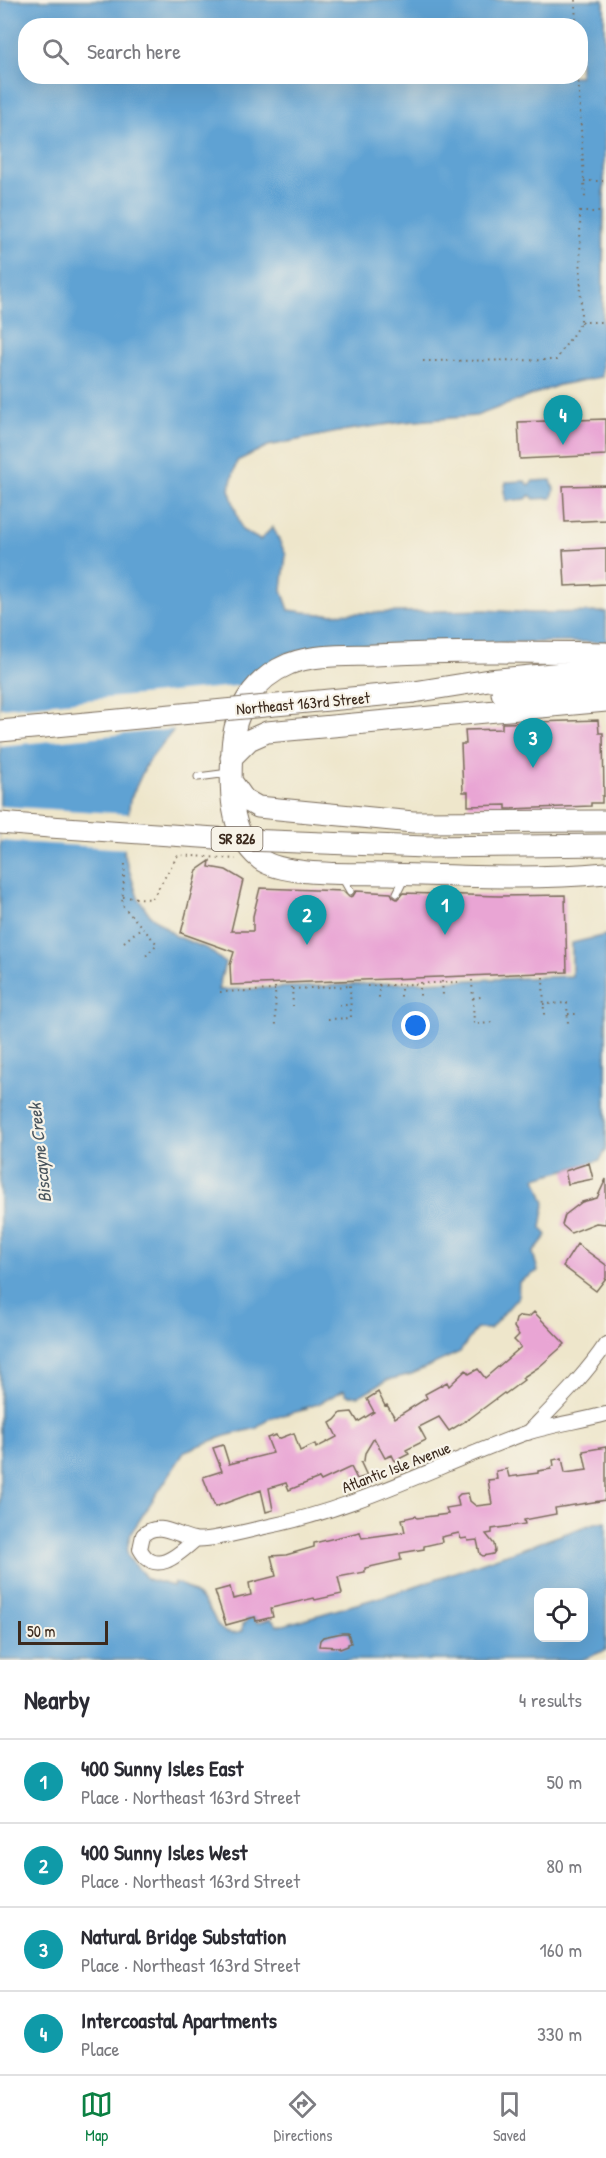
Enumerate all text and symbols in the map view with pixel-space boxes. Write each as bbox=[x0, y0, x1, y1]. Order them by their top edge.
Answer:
search box bbox=[18, 18, 588, 84]
icon: search bbox=[39, 35, 72, 68]
text: Search here bbox=[87, 36, 181, 66]
pin: 4 bbox=[544, 396, 582, 445]
street label: Northeast 163rd Street bbox=[235, 686, 371, 720]
pin: 3 bbox=[514, 718, 552, 768]
road number: SR 826 bbox=[212, 827, 262, 851]
pin: 1 bbox=[426, 886, 464, 935]
pin: 2 bbox=[288, 896, 326, 945]
your location bbox=[401, 1011, 430, 1040]
water label: Biscayne Creek bbox=[22, 1101, 57, 1204]
street label: Atlantic Isle Avenue bbox=[338, 1436, 454, 1498]
map controls bbox=[534, 1588, 588, 1642]
button: locate bbox=[534, 1588, 588, 1642]
scale bar bbox=[18, 1618, 108, 1646]
text: 50 m bbox=[27, 1620, 56, 1642]
text: Nearby bbox=[24, 1682, 90, 1717]
text: 4 results bbox=[519, 1686, 582, 1713]
text: 400 Sunny Isles East bbox=[81, 1753, 243, 1783]
text: 1 bbox=[40, 1768, 47, 1795]
text: 50 m bbox=[546, 1768, 582, 1795]
text: Place · Northeast 163rd Street bbox=[81, 1783, 300, 1810]
text: 400 Sunny Isles West bbox=[81, 1837, 247, 1867]
text: 2 bbox=[39, 1852, 48, 1879]
text: 80 m bbox=[546, 1852, 582, 1879]
text: Place · Northeast 163rd Street bbox=[81, 1867, 300, 1894]
text: Natural Bridge Substation bbox=[81, 1921, 286, 1951]
text: 3 bbox=[39, 1936, 48, 1963]
text: 160 m bbox=[540, 1936, 582, 1963]
text: Place · Northeast 163rd Street bbox=[81, 1951, 300, 1978]
text: Intercoastal Apartments bbox=[81, 2005, 277, 2035]
text: 4 bbox=[40, 2020, 47, 2047]
text: 330 m bbox=[537, 2020, 582, 2047]
text: Place bbox=[81, 2035, 120, 2062]
tab: Map bbox=[80, 2088, 113, 2146]
tab: Directions bbox=[274, 2088, 332, 2146]
tab: Saved bbox=[493, 2088, 526, 2146]

